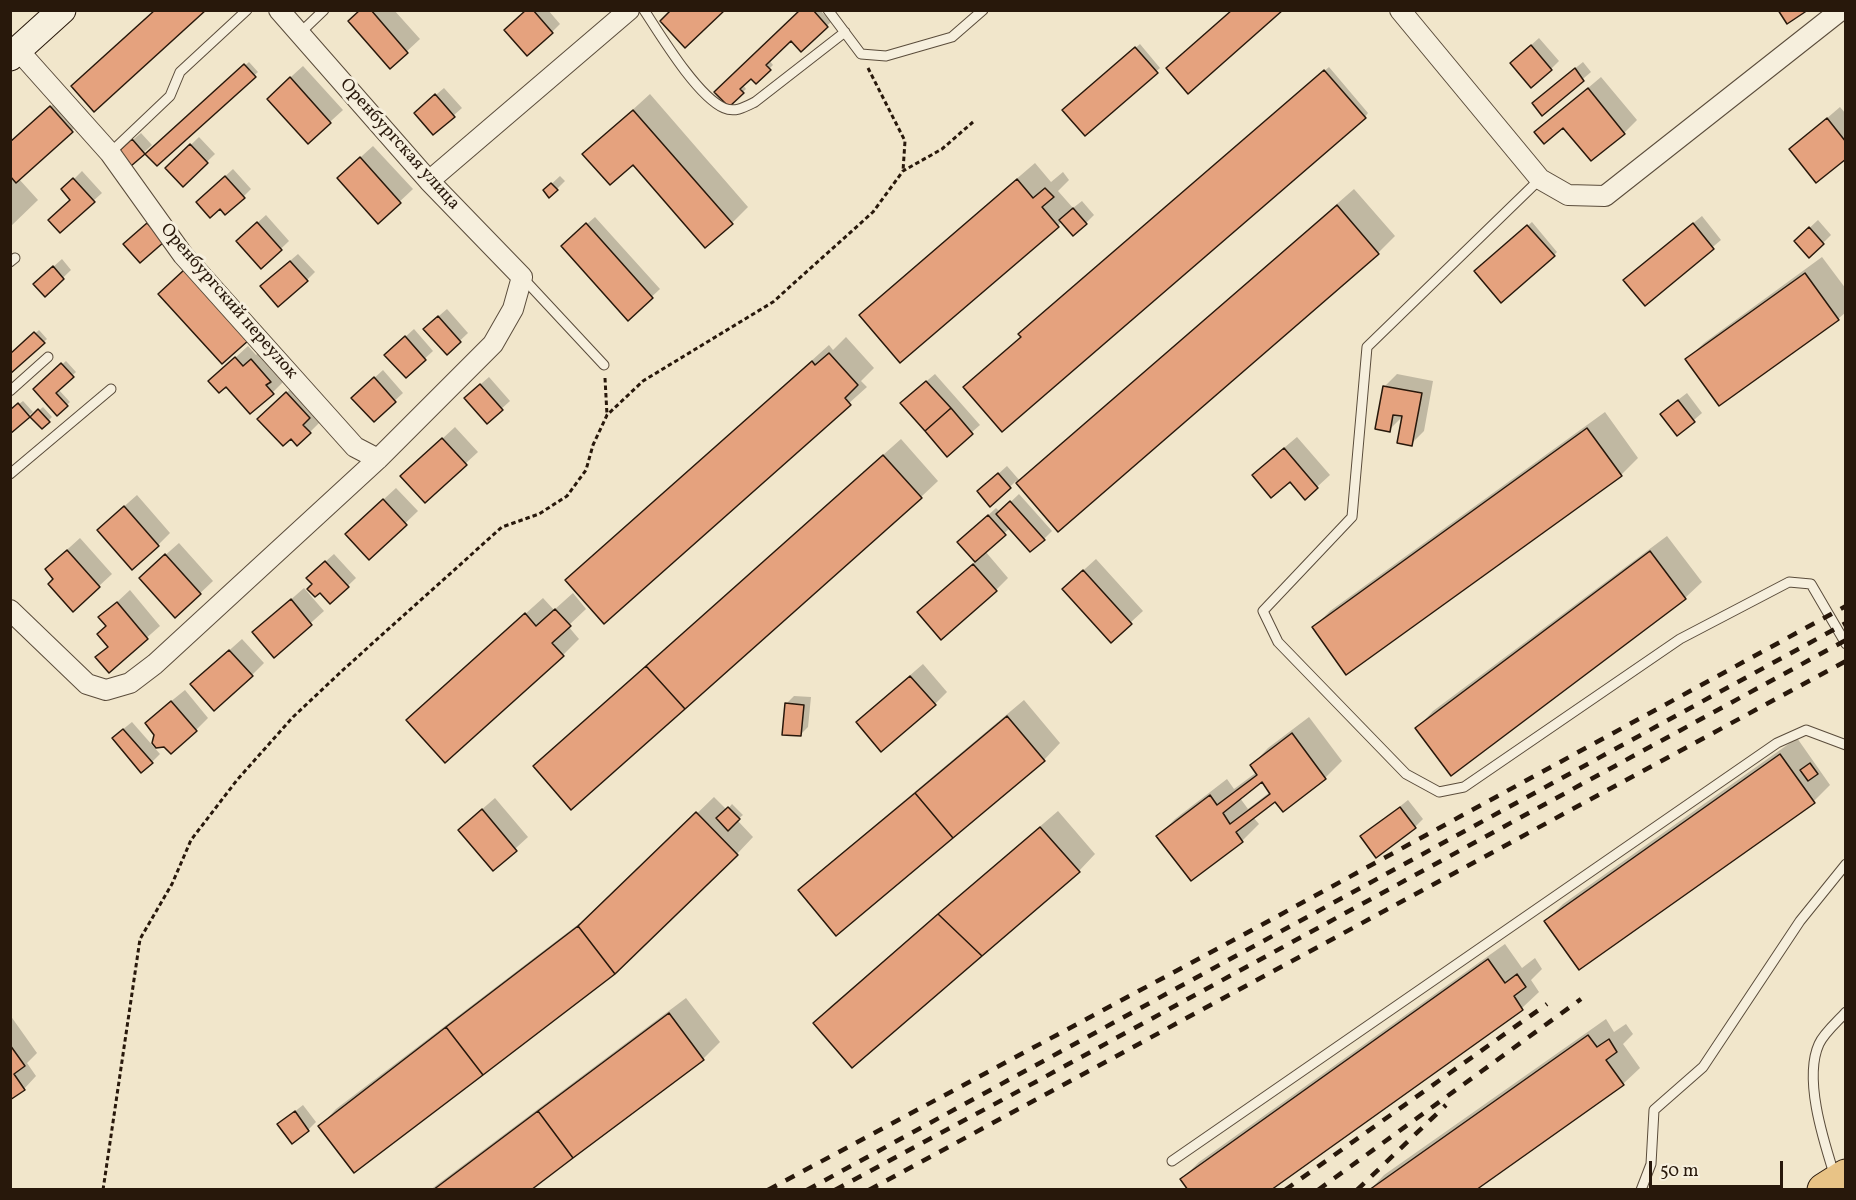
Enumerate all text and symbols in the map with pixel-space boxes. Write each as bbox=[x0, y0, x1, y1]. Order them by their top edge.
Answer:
street label: Оренбургская улица bbox=[334, 75, 464, 215]
street label: Оренбургский переулок bbox=[155, 220, 301, 384]
scale bar bbox=[1652, 1149, 1786, 1187]
text: 50 m bbox=[1660, 1159, 1699, 1184]

